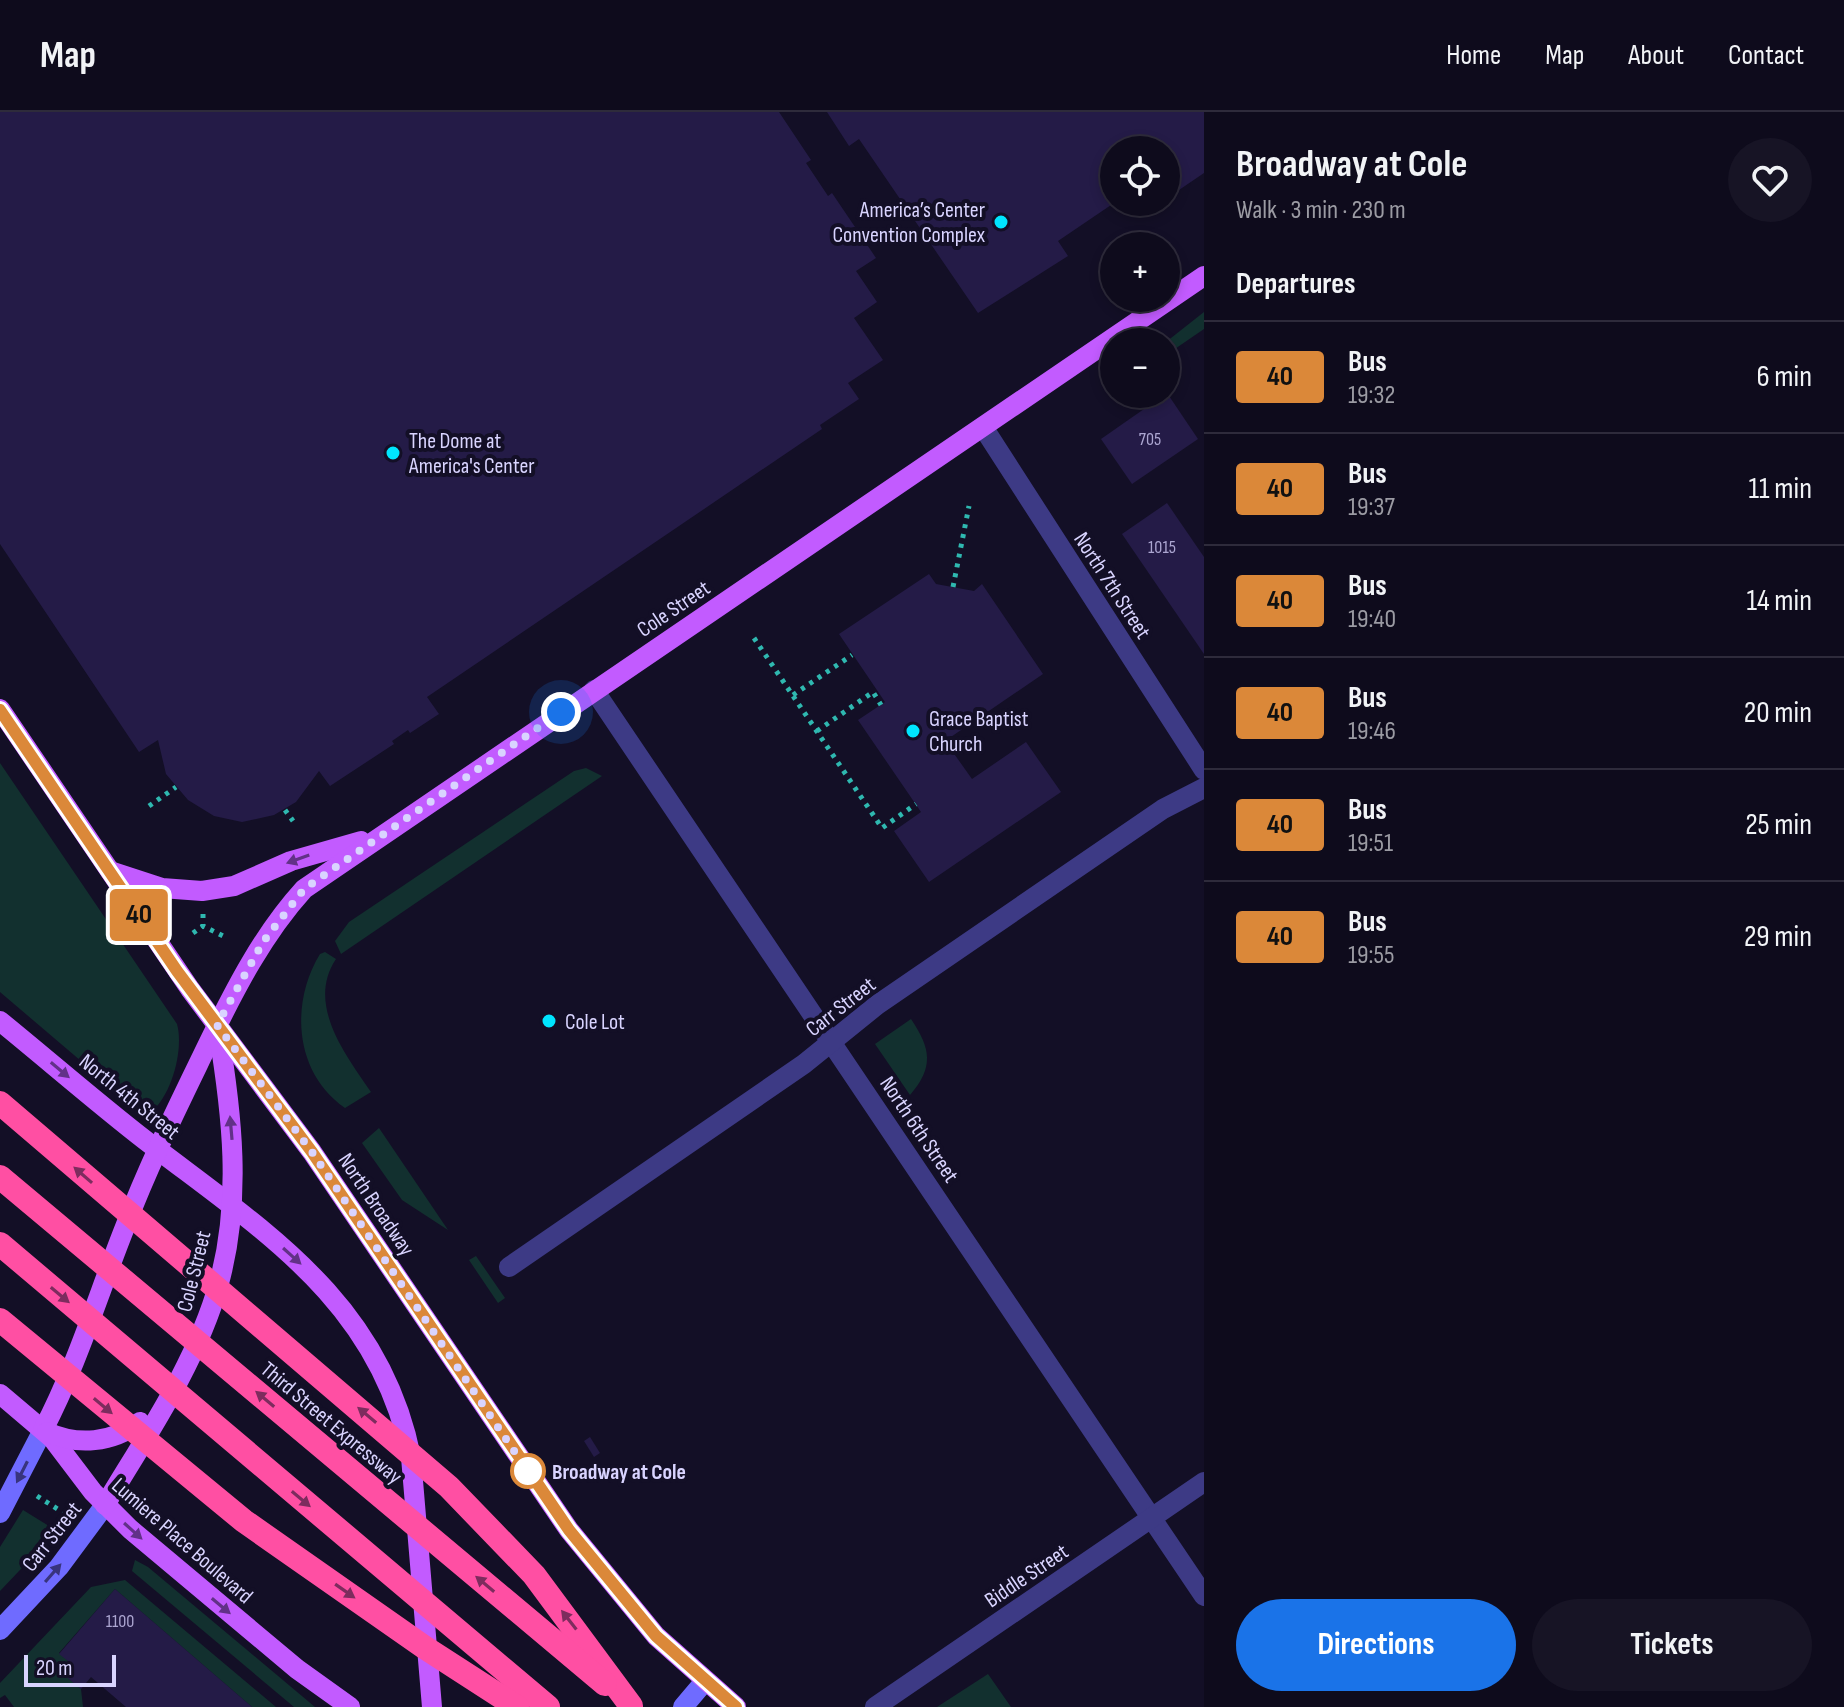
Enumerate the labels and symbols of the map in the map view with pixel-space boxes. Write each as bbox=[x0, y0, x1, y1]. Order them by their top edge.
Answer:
place label: America’s Center Convention Complex bbox=[833, 197, 986, 249]
marker: America’s Center Convention Complex bbox=[992, 213, 1010, 231]
place label: The Dome at America's Center bbox=[408, 428, 535, 480]
house number: 705 bbox=[1139, 429, 1161, 450]
marker: The Dome at America's Center bbox=[384, 444, 402, 462]
street label: North 7th Street bbox=[1067, 527, 1156, 644]
house number: 1015 bbox=[1148, 537, 1176, 558]
street label: Cole Street bbox=[632, 575, 716, 643]
your location bbox=[541, 692, 581, 732]
place label: Grace Baptist Church bbox=[929, 706, 1029, 758]
marker: Grace Baptist Church bbox=[904, 722, 922, 740]
one-way arrow bbox=[286, 854, 310, 866]
line badge: 40 bbox=[103, 889, 175, 941]
street label: Carr Street bbox=[801, 971, 882, 1043]
place label: Cole Lot bbox=[565, 1009, 625, 1036]
marker: Cole Lot bbox=[540, 1012, 558, 1030]
street label: North 4th Street bbox=[73, 1048, 185, 1146]
one-way arrow bbox=[50, 1061, 70, 1078]
street label: North 6th Street bbox=[873, 1072, 964, 1188]
one-way arrow bbox=[224, 1115, 237, 1140]
street label: North Broadway bbox=[332, 1148, 420, 1262]
one-way arrow bbox=[74, 1167, 94, 1184]
street label: Cole Street bbox=[171, 1228, 218, 1315]
one-way arrow bbox=[283, 1246, 302, 1264]
one-way arrow bbox=[49, 1286, 69, 1303]
street label: Third Street Expressway bbox=[255, 1356, 408, 1491]
one-way arrow bbox=[255, 1391, 275, 1408]
one-way arrow bbox=[92, 1397, 112, 1414]
one-way arrow bbox=[358, 1407, 378, 1424]
marker: Broadway at Cole bbox=[511, 1454, 545, 1488]
place label: Broadway at Cole bbox=[552, 1459, 686, 1486]
one-way arrow bbox=[16, 1460, 29, 1483]
street label: Lumiere Place Boulevard bbox=[106, 1472, 258, 1610]
one-way arrow bbox=[291, 1489, 311, 1507]
street label: Carr Street bbox=[17, 1496, 88, 1577]
one-way arrow bbox=[123, 1521, 142, 1539]
street label: Biddle Street bbox=[980, 1538, 1074, 1614]
one-way arrow bbox=[44, 1564, 62, 1583]
one-way arrow bbox=[476, 1576, 496, 1593]
one-way arrow bbox=[334, 1583, 355, 1598]
one-way arrow bbox=[211, 1597, 231, 1614]
one-way arrow bbox=[561, 1610, 577, 1630]
house number: 1100 bbox=[106, 1611, 134, 1632]
scale bar bbox=[24, 1651, 116, 1687]

